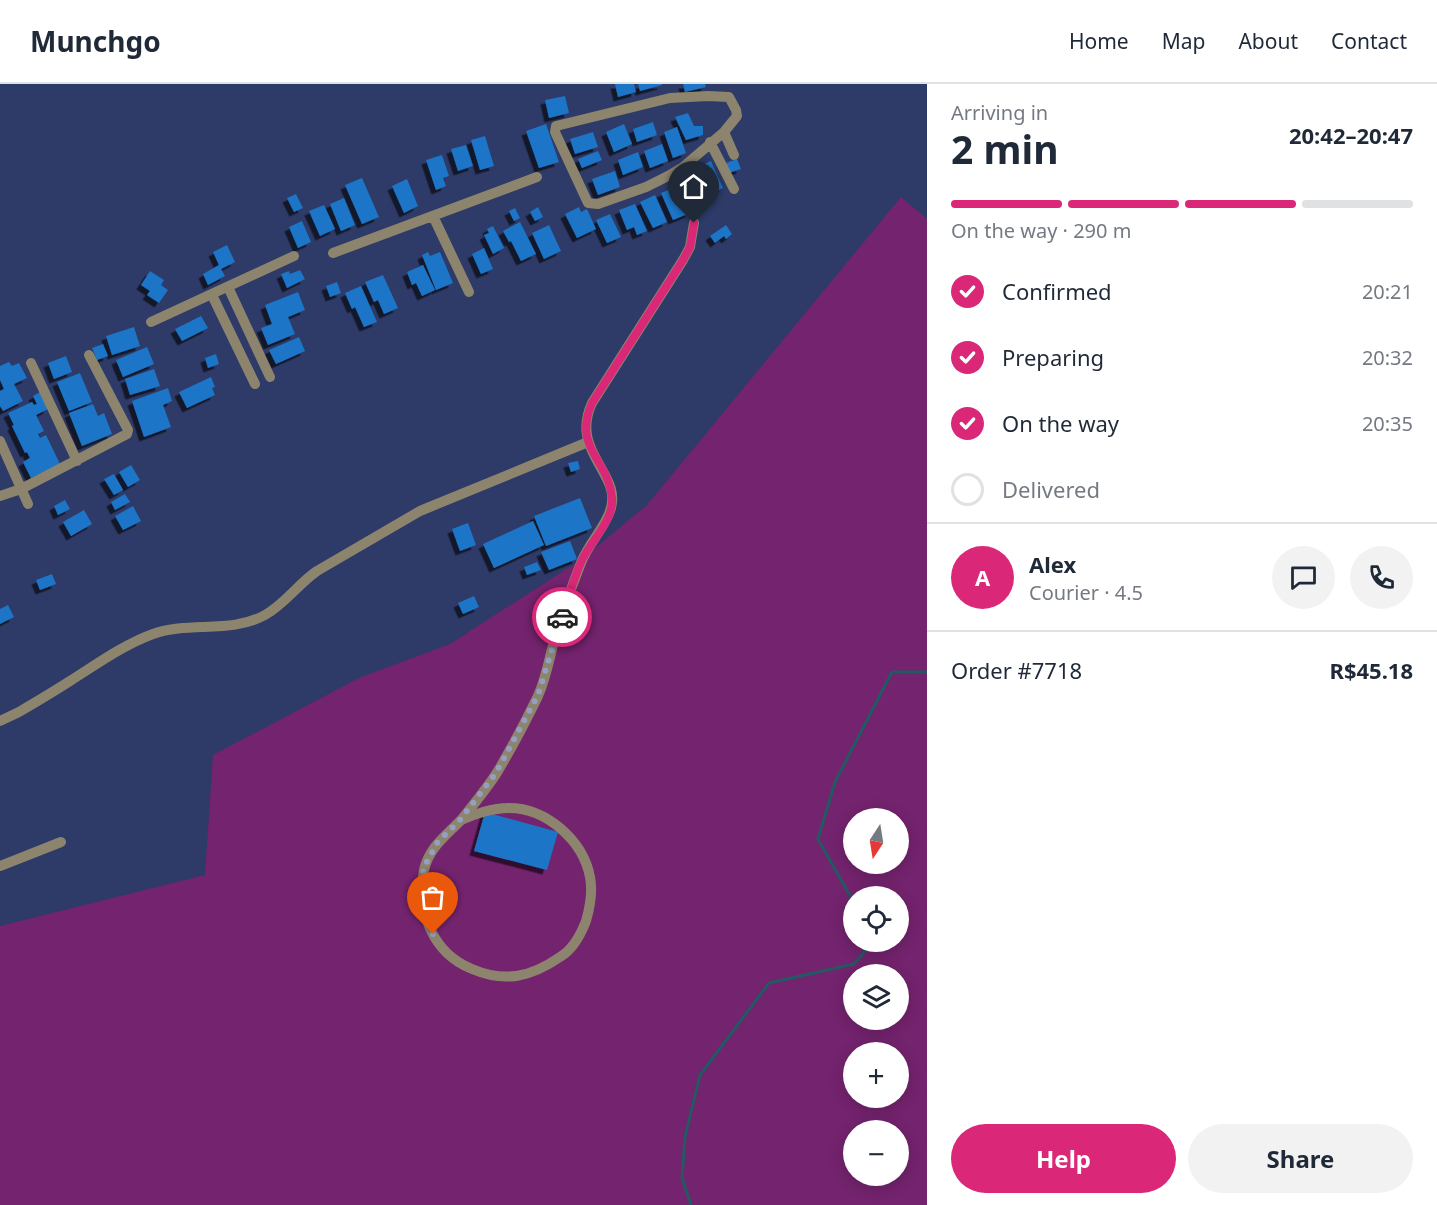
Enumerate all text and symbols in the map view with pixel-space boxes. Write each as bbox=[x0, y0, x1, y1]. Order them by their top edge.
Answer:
text: Munchgo bbox=[30, 22, 161, 60]
text: Home bbox=[1069, 27, 1129, 55]
text: Map bbox=[1162, 27, 1205, 55]
text: About bbox=[1238, 27, 1298, 55]
text: Contact bbox=[1331, 27, 1407, 55]
text: Arriving in bbox=[951, 99, 1048, 126]
text: 20:42–20:47 bbox=[1289, 120, 1413, 150]
text: 2 min bbox=[951, 122, 1058, 175]
pin bbox=[668, 161, 719, 223]
icon: home bbox=[677, 170, 710, 203]
text: On the way · 290 m bbox=[951, 217, 1131, 244]
icon: check bbox=[951, 275, 984, 308]
text: Confirmed bbox=[1002, 276, 1112, 306]
text: 20:21 bbox=[1362, 278, 1413, 305]
icon: check bbox=[951, 341, 984, 374]
text: Preparing bbox=[1002, 342, 1104, 372]
text: 20:32 bbox=[1362, 344, 1413, 371]
icon: check bbox=[951, 407, 984, 440]
text: On the way bbox=[1002, 408, 1119, 438]
text: 20:35 bbox=[1362, 410, 1413, 437]
text: Delivered bbox=[1002, 474, 1100, 504]
button: chat bbox=[1272, 546, 1335, 609]
button: phone bbox=[1350, 546, 1413, 609]
text: Alex bbox=[1029, 549, 1076, 579]
text: A bbox=[975, 562, 990, 592]
text: Courier · 4.5 bbox=[1029, 579, 1143, 606]
courier bbox=[532, 587, 592, 647]
icon: car bbox=[546, 601, 579, 634]
text: Order #7718 bbox=[951, 655, 1082, 685]
text: R$45.18 bbox=[1329, 655, 1413, 685]
north arrow bbox=[843, 808, 909, 874]
map controls bbox=[843, 808, 909, 1186]
pin bbox=[407, 872, 458, 934]
icon: bag bbox=[416, 881, 449, 914]
button: locate bbox=[843, 886, 909, 952]
button: layers bbox=[843, 964, 909, 1030]
button: + bbox=[843, 1042, 909, 1108]
button: − bbox=[843, 1120, 909, 1186]
button: Help bbox=[951, 1124, 1176, 1193]
button: Share bbox=[1188, 1124, 1413, 1193]

